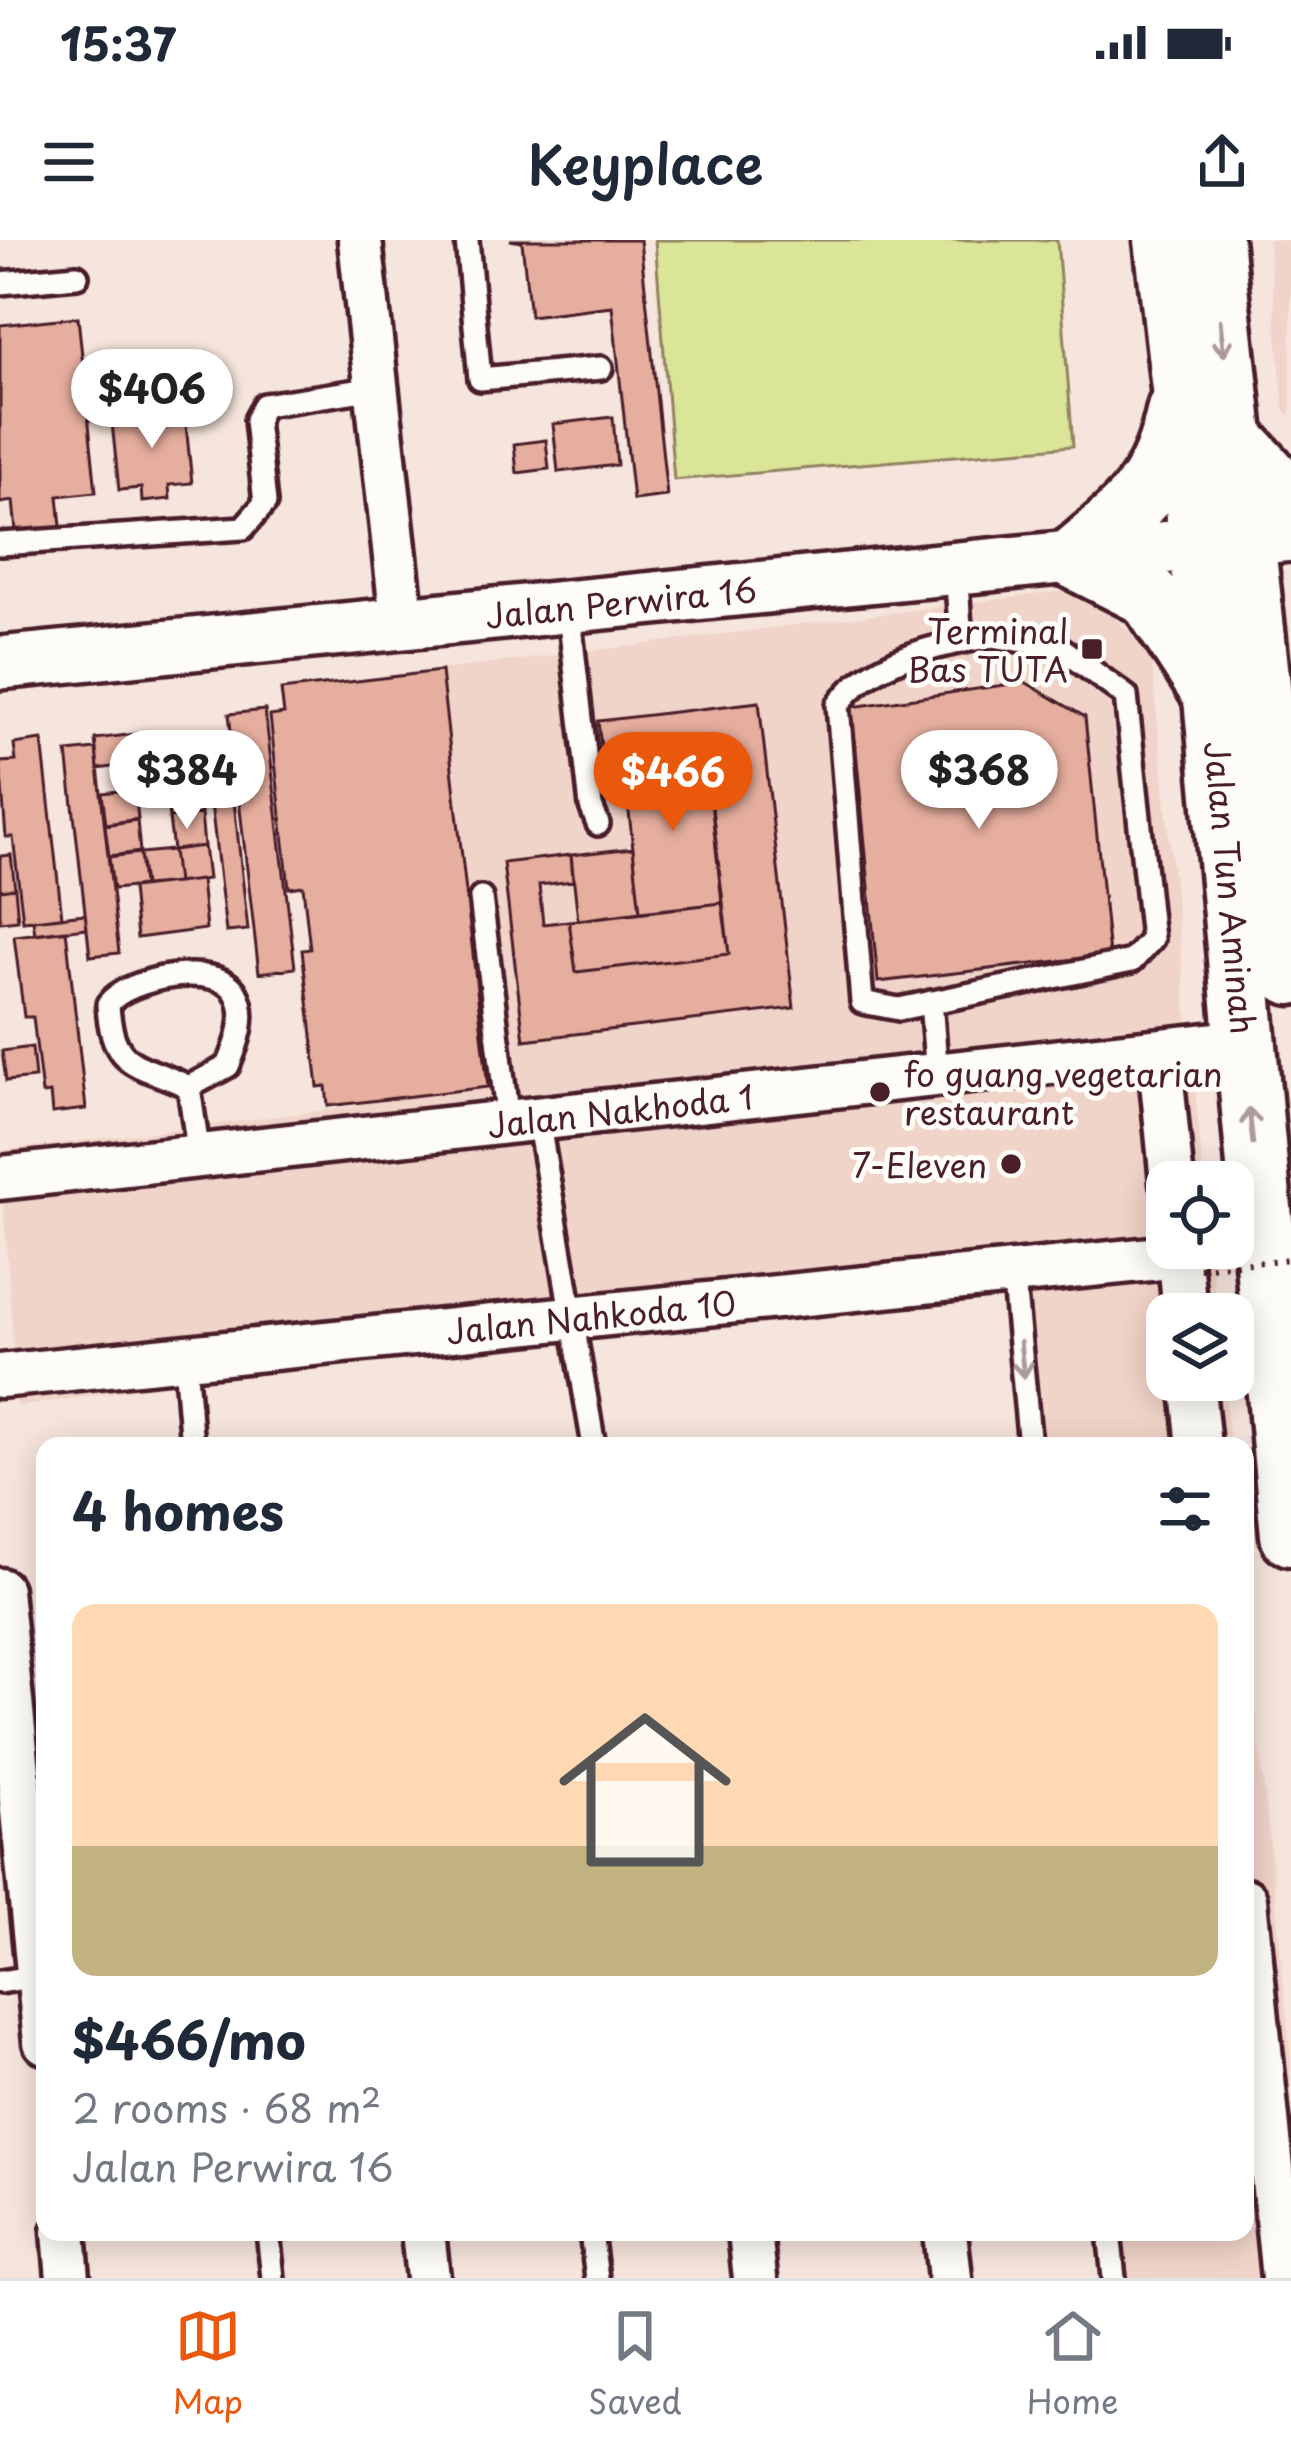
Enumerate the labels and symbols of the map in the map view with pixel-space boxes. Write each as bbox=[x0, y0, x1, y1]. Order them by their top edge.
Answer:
one-way arrow bbox=[1211, 318, 1233, 357]
pin: $406 bbox=[81, 349, 223, 451]
street label: Jalan Perwira 16 bbox=[483, 563, 759, 640]
place label: Terminal Bas TUTA bbox=[908, 605, 1068, 693]
marker: Terminal Bas TUTA bbox=[1079, 636, 1105, 662]
pin: $384 bbox=[116, 730, 258, 832]
pin: $368 bbox=[908, 730, 1050, 832]
pin: $466 bbox=[602, 732, 744, 834]
street label: Jalan Tun Aminah bbox=[1193, 739, 1270, 1036]
place label: fo guang vegetarian restaurant bbox=[904, 1048, 1223, 1136]
street label: Jalan Nakhoda 1 bbox=[485, 1070, 756, 1149]
marker: fo guang vegetarian restaurant bbox=[867, 1079, 893, 1105]
one-way arrow bbox=[1239, 1107, 1262, 1146]
place label: 7-Eleven bbox=[852, 1139, 987, 1189]
marker: 7-Eleven bbox=[998, 1151, 1024, 1177]
street label: Jalan Nahkoda 10 bbox=[444, 1276, 738, 1355]
one-way arrow bbox=[1011, 1340, 1034, 1379]

